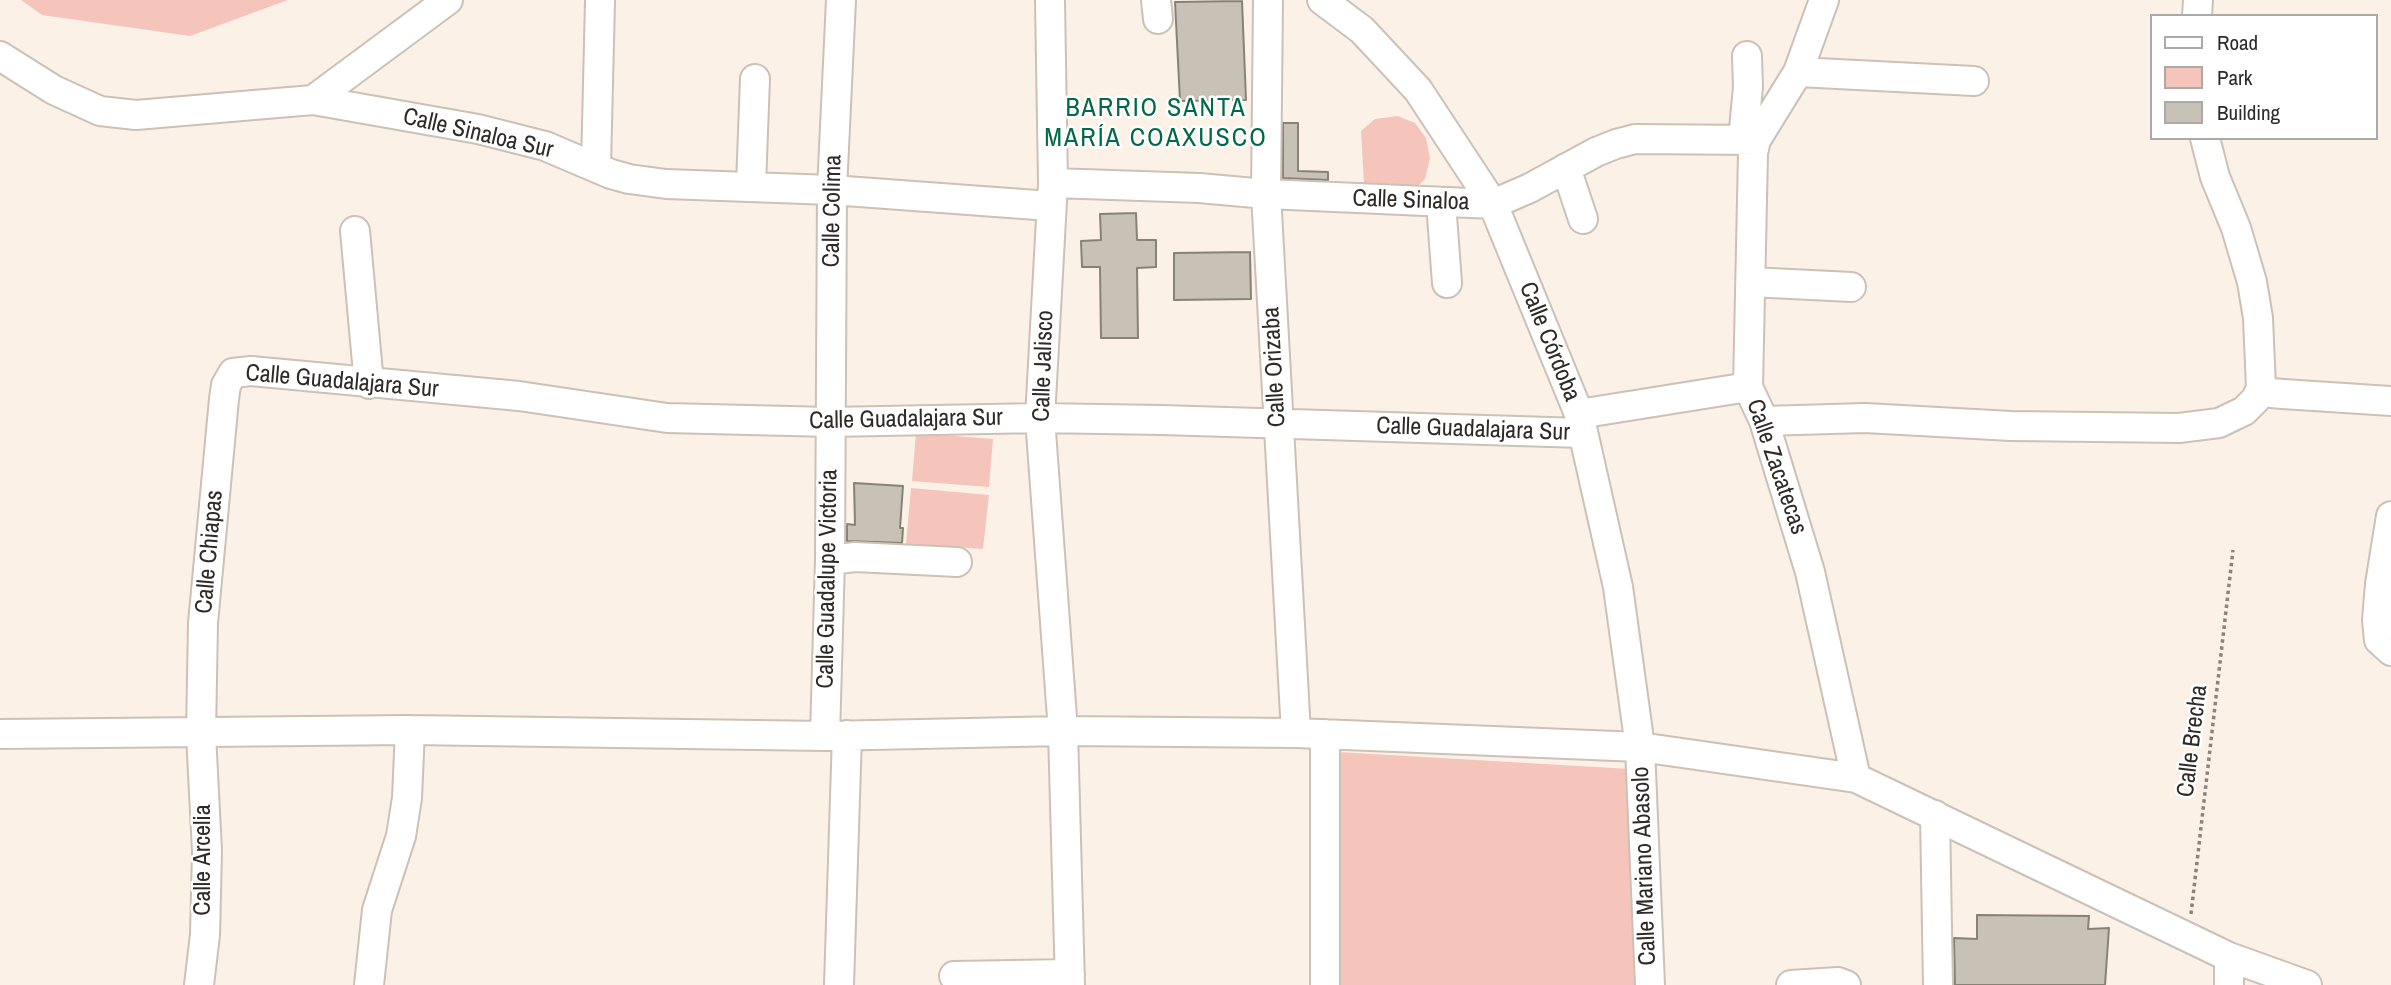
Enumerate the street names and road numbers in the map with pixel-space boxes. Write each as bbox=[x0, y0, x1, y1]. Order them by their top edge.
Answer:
street label: Calle Sinaloa Sur bbox=[400, 103, 556, 165]
street label: Calle Colima bbox=[818, 154, 848, 268]
street label: Calle Sinaloa bbox=[1352, 185, 1470, 217]
street label: Calle Córdoba bbox=[1512, 278, 1586, 406]
street label: Calle Orizaba bbox=[1257, 306, 1293, 428]
street label: Calle Jalisco bbox=[1028, 310, 1060, 422]
street label: Calle Guadalajara Sur bbox=[244, 359, 440, 405]
street label: Calle Zacatecas bbox=[1739, 396, 1813, 538]
street label: Calle Guadalajara Sur bbox=[809, 404, 1003, 436]
street label: Calle Guadalajara Sur bbox=[1376, 412, 1570, 448]
street label: Calle Guadalupe Victoria bbox=[812, 469, 844, 689]
street label: Calle Chiapas bbox=[190, 489, 230, 615]
street label: Calle Brecha bbox=[2172, 683, 2214, 799]
street label: Calle Mariano Abasolo bbox=[1627, 766, 1663, 966]
street label: Calle Arcelia bbox=[190, 804, 218, 916]

